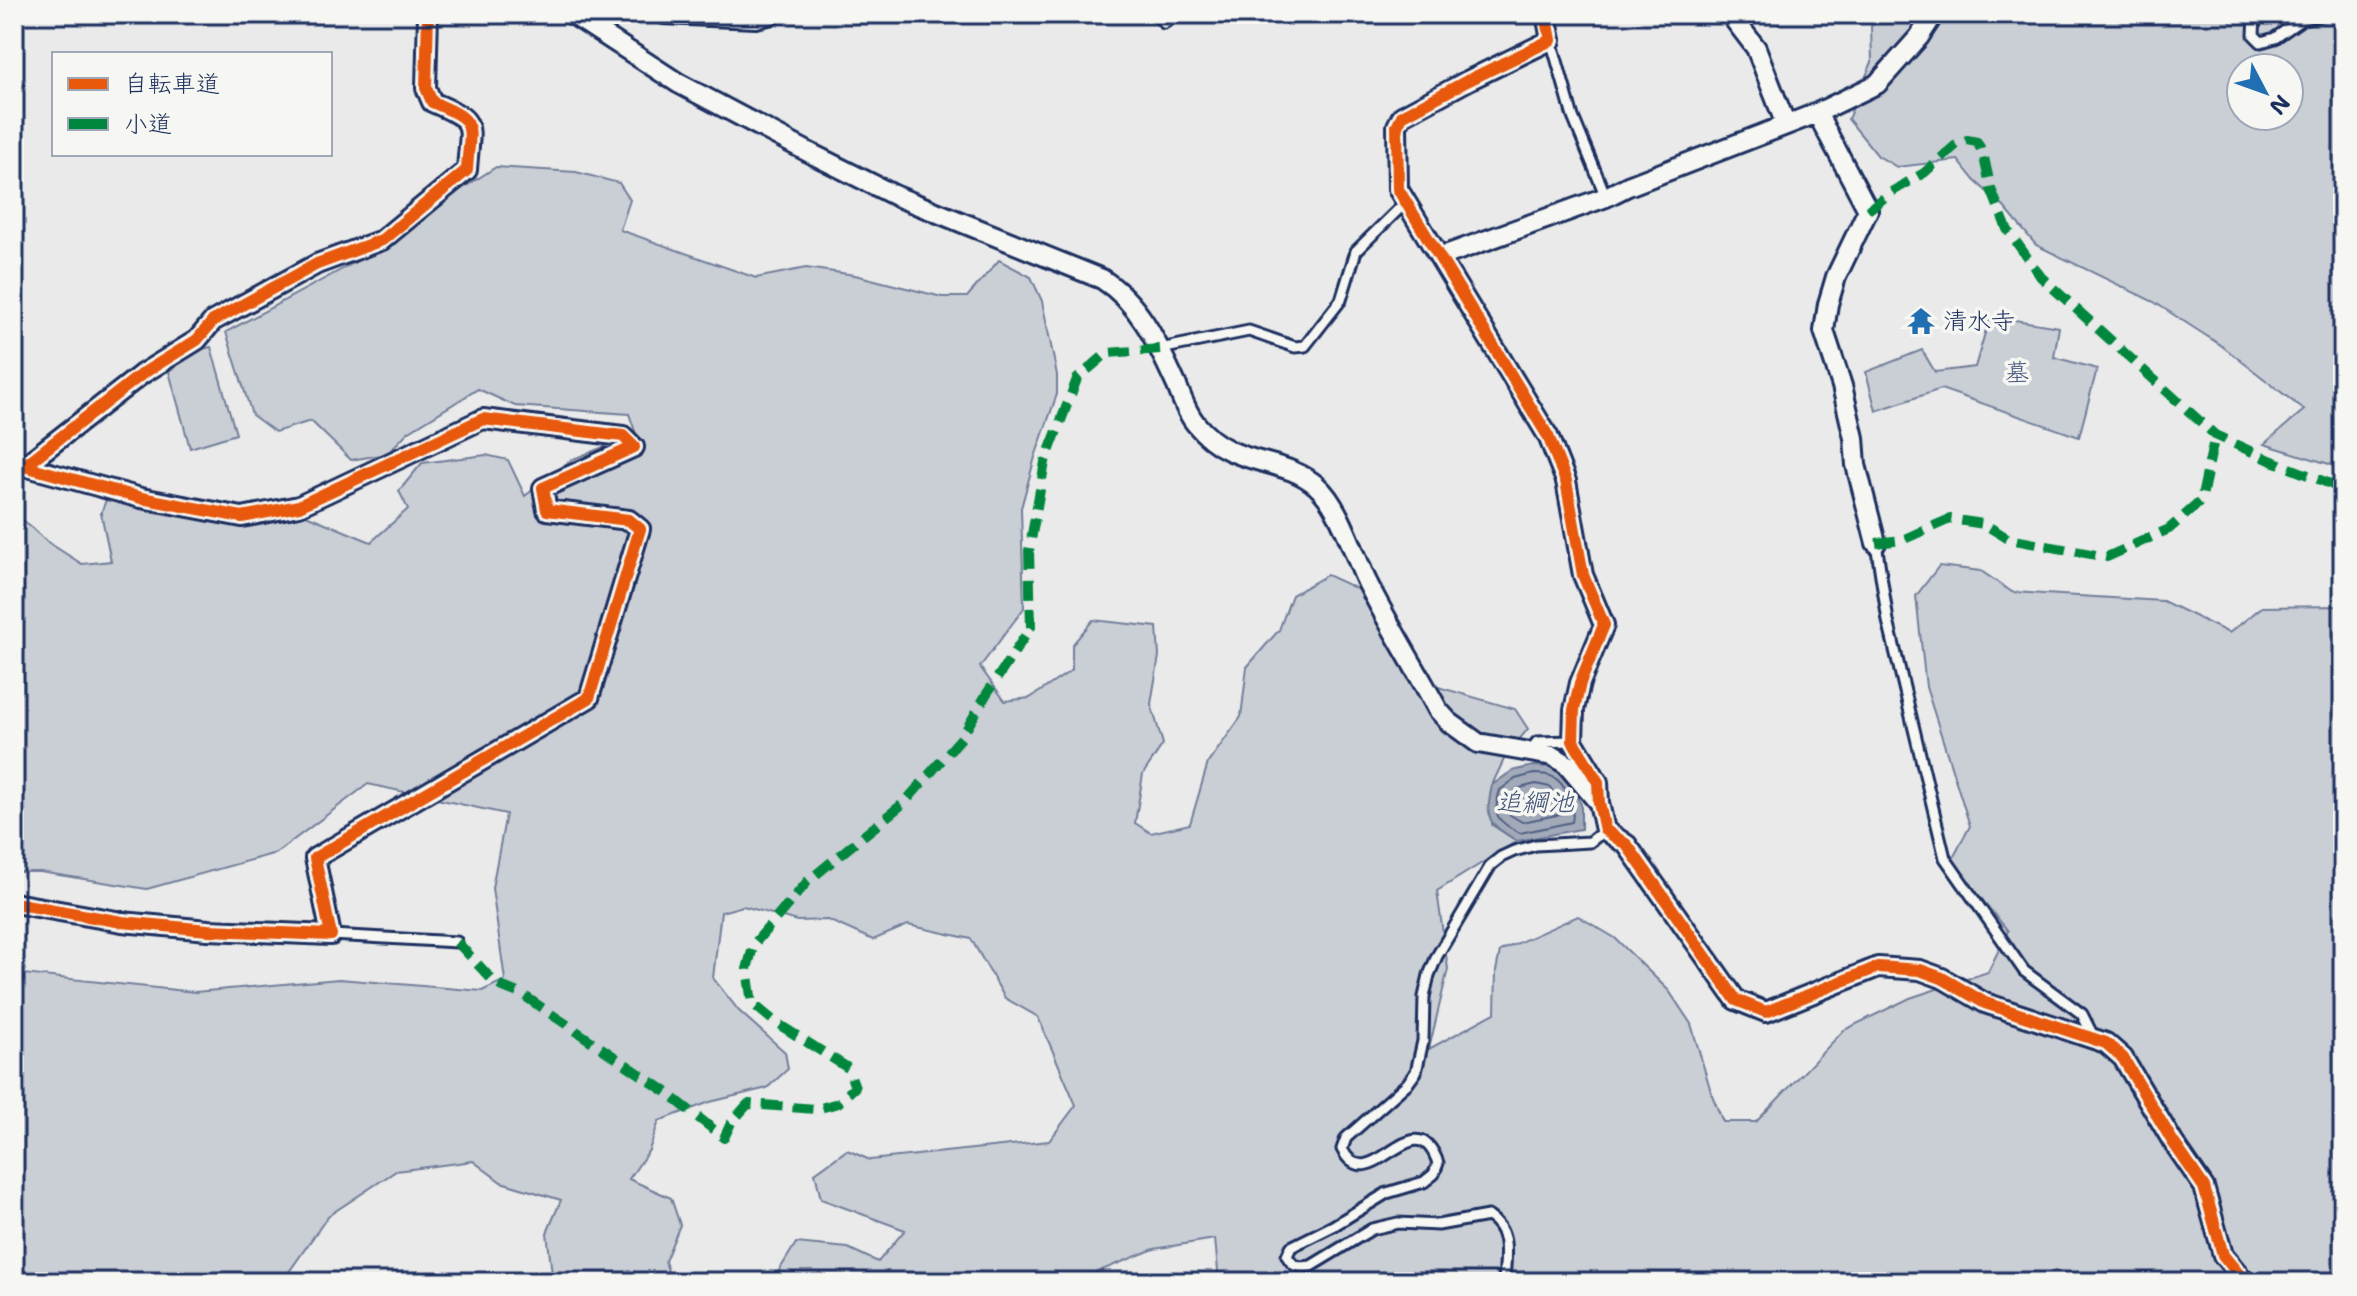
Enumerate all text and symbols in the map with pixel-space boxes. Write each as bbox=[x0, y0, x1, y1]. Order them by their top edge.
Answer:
legend bbox=[52, 52, 332, 156]
north arrow bbox=[2225, 52, 2305, 132]
text: 自転車道 bbox=[124, 68, 220, 100]
text: N bbox=[2263, 89, 2296, 121]
text: 小道 bbox=[124, 108, 172, 140]
place label: 清水寺 bbox=[1943, 305, 2015, 337]
temple icon: 清水寺 bbox=[1906, 306, 1936, 336]
park label: 墓 bbox=[2005, 356, 2029, 388]
water label: 追綱池 bbox=[1496, 784, 1575, 819]

